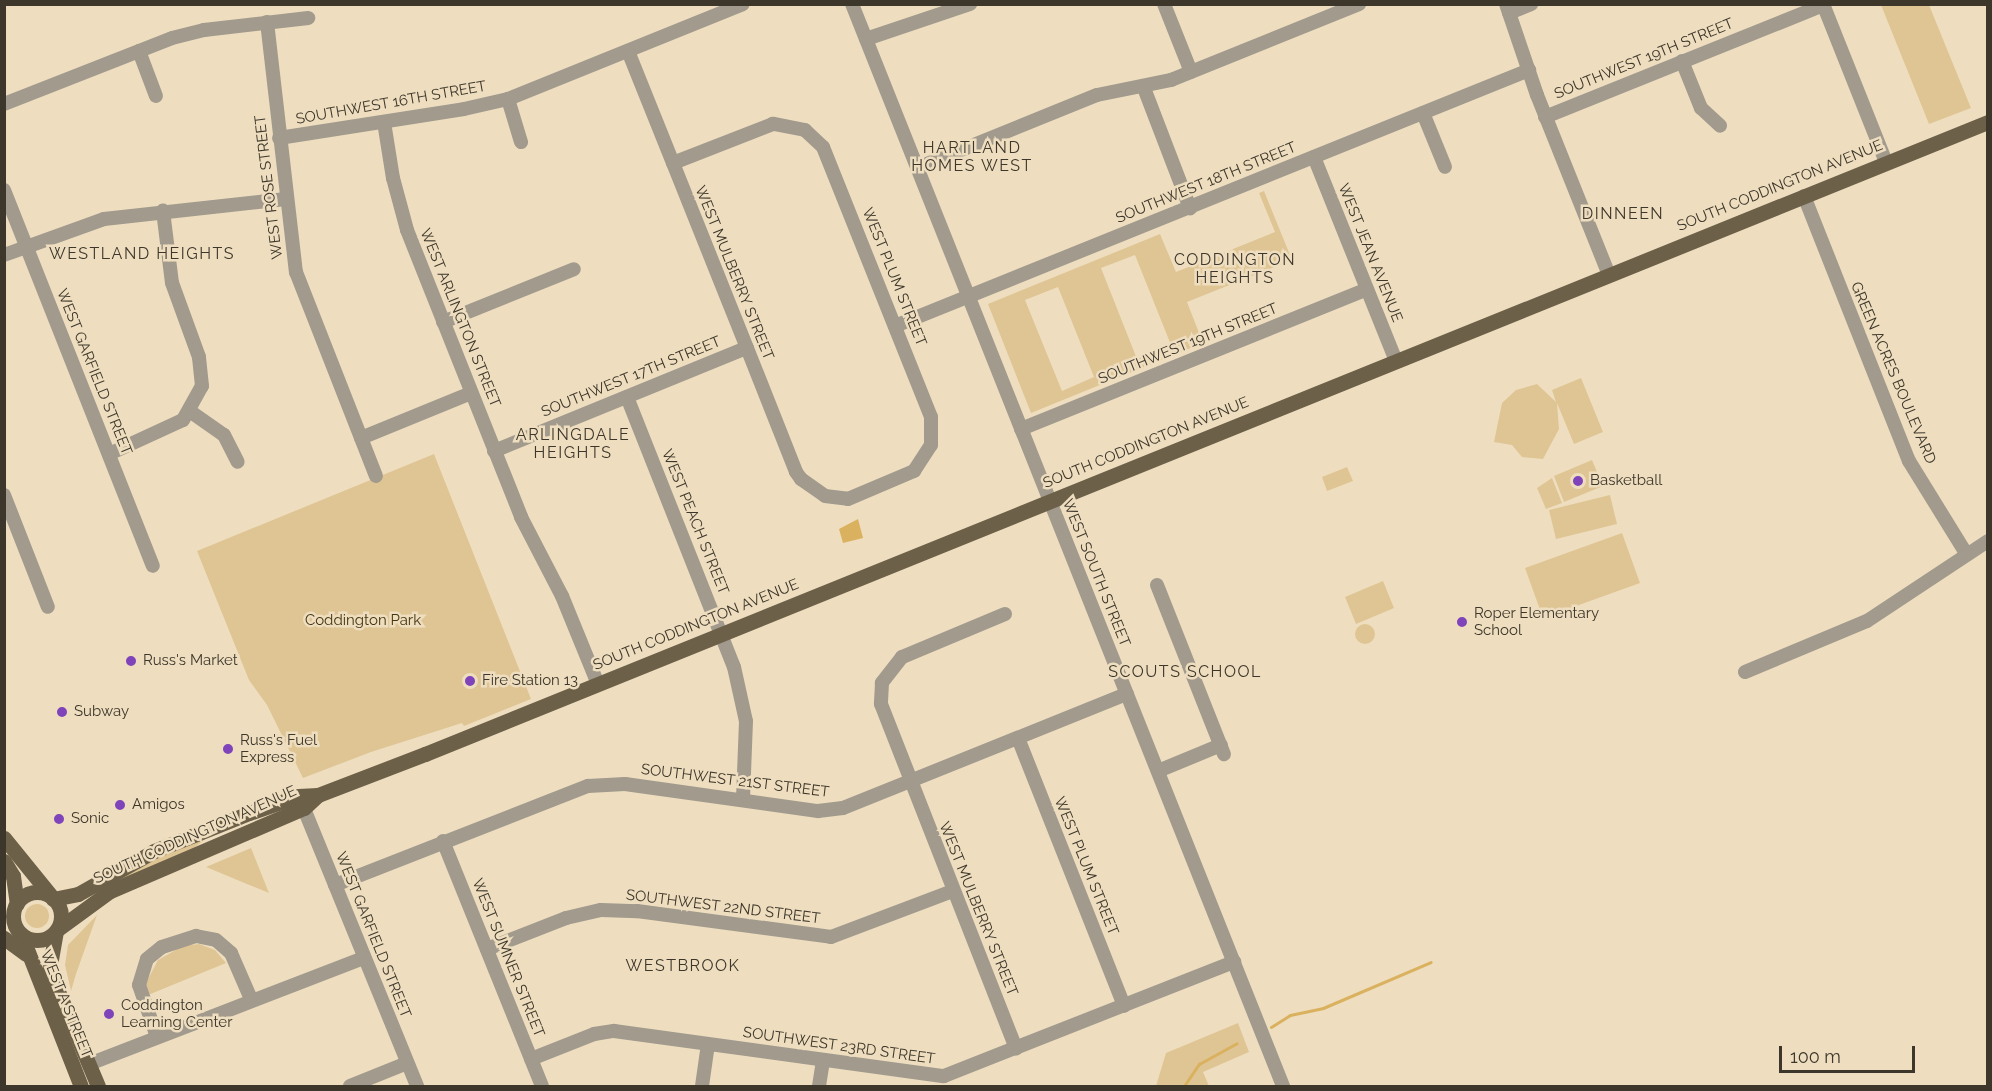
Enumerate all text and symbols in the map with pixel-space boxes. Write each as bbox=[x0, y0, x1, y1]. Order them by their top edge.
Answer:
street label: SOUTHWEST 19TH STREET bbox=[1551, 15, 1737, 103]
street label: SOUTHWEST 16TH STREET bbox=[294, 77, 488, 129]
street label: WEST ROSE STREET bbox=[251, 114, 287, 260]
street label: SOUTH CODDINGTON AVENUE bbox=[1674, 136, 1886, 236]
district label: HARTLAND HOMES WEST bbox=[911, 138, 1033, 176]
street label: SOUTHWEST 18TH STREET bbox=[1113, 138, 1299, 228]
street label: WEST JEAN AVENUE bbox=[1334, 180, 1406, 326]
street label: WEST MULBERRY STREET bbox=[691, 183, 777, 363]
district label: DINNEEN bbox=[1582, 204, 1664, 224]
street label: WEST PLUM STREET bbox=[858, 205, 930, 349]
street label: WEST ARLINGTON STREET bbox=[416, 225, 504, 411]
district label: WESTLAND HEIGHTS bbox=[49, 244, 235, 264]
district label: CODDINGTON HEIGHTS bbox=[1174, 250, 1296, 288]
street label: GREEN ACRES BOULEVARD bbox=[1846, 279, 1940, 467]
street label: WEST GARFIELD STREET bbox=[52, 286, 136, 458]
street label: SOUTHWEST 19TH STREET bbox=[1095, 300, 1281, 388]
street label: SOUTHWEST 17TH STREET bbox=[538, 333, 724, 421]
street label: SOUTH CODDINGTON AVENUE bbox=[1040, 393, 1252, 493]
district label: ARLINGDALE HEIGHTS bbox=[516, 425, 630, 463]
street label: WEST PEACH STREET bbox=[657, 446, 733, 598]
place label: Basketball bbox=[1590, 472, 1662, 490]
marker: Basketball bbox=[1571, 474, 1585, 488]
street label: WEST SOUTH STREET bbox=[1058, 496, 1134, 650]
street label: SOUTH CODDINGTON AVENUE bbox=[590, 575, 802, 675]
place label: Roper Elementary School bbox=[1474, 604, 1599, 639]
park label: Coddington Park bbox=[305, 612, 421, 630]
marker: Roper Elementary School bbox=[1455, 615, 1469, 629]
place label: Russ's Market bbox=[143, 652, 238, 670]
marker: Russ's Market bbox=[124, 654, 138, 668]
district label: SCOUTS SCHOOL bbox=[1108, 662, 1262, 682]
place label: Fire Station 13 bbox=[482, 672, 578, 690]
marker: Fire Station 13 bbox=[463, 674, 477, 688]
place label: Subway bbox=[74, 703, 129, 721]
marker: Subway bbox=[55, 705, 69, 719]
place label: Russ's Fuel Express bbox=[240, 731, 317, 766]
marker: Russ's Fuel Express bbox=[221, 742, 235, 756]
street label: SOUTHWEST 21ST STREET bbox=[639, 760, 831, 802]
street label: SOUTH CODDINGTON AVENUE bbox=[91, 782, 299, 888]
street label: WEST PLUM STREET bbox=[1050, 794, 1122, 938]
place label: Amigos bbox=[132, 796, 185, 814]
marker: Amigos bbox=[113, 798, 127, 812]
place label: Sonic bbox=[71, 810, 109, 828]
marker: Sonic bbox=[52, 812, 66, 826]
street label: WEST MULBERRY STREET bbox=[935, 819, 1021, 999]
street label: WEST GARFIELD STREET bbox=[331, 849, 415, 1021]
street label: WEST SUMNER STREET bbox=[468, 876, 548, 1040]
street label: SOUTHWEST 22ND STREET bbox=[625, 886, 821, 928]
street label: WEST A STREET bbox=[36, 947, 96, 1061]
district label: WESTBROOK bbox=[626, 956, 740, 976]
place label: Coddington Learning Center bbox=[121, 996, 232, 1031]
marker: Coddington Learning Center bbox=[102, 1007, 116, 1021]
street label: SOUTHWEST 23RD STREET bbox=[742, 1024, 936, 1068]
scale bar bbox=[1782, 1034, 1918, 1072]
text: 100 m bbox=[1790, 1046, 1841, 1067]

